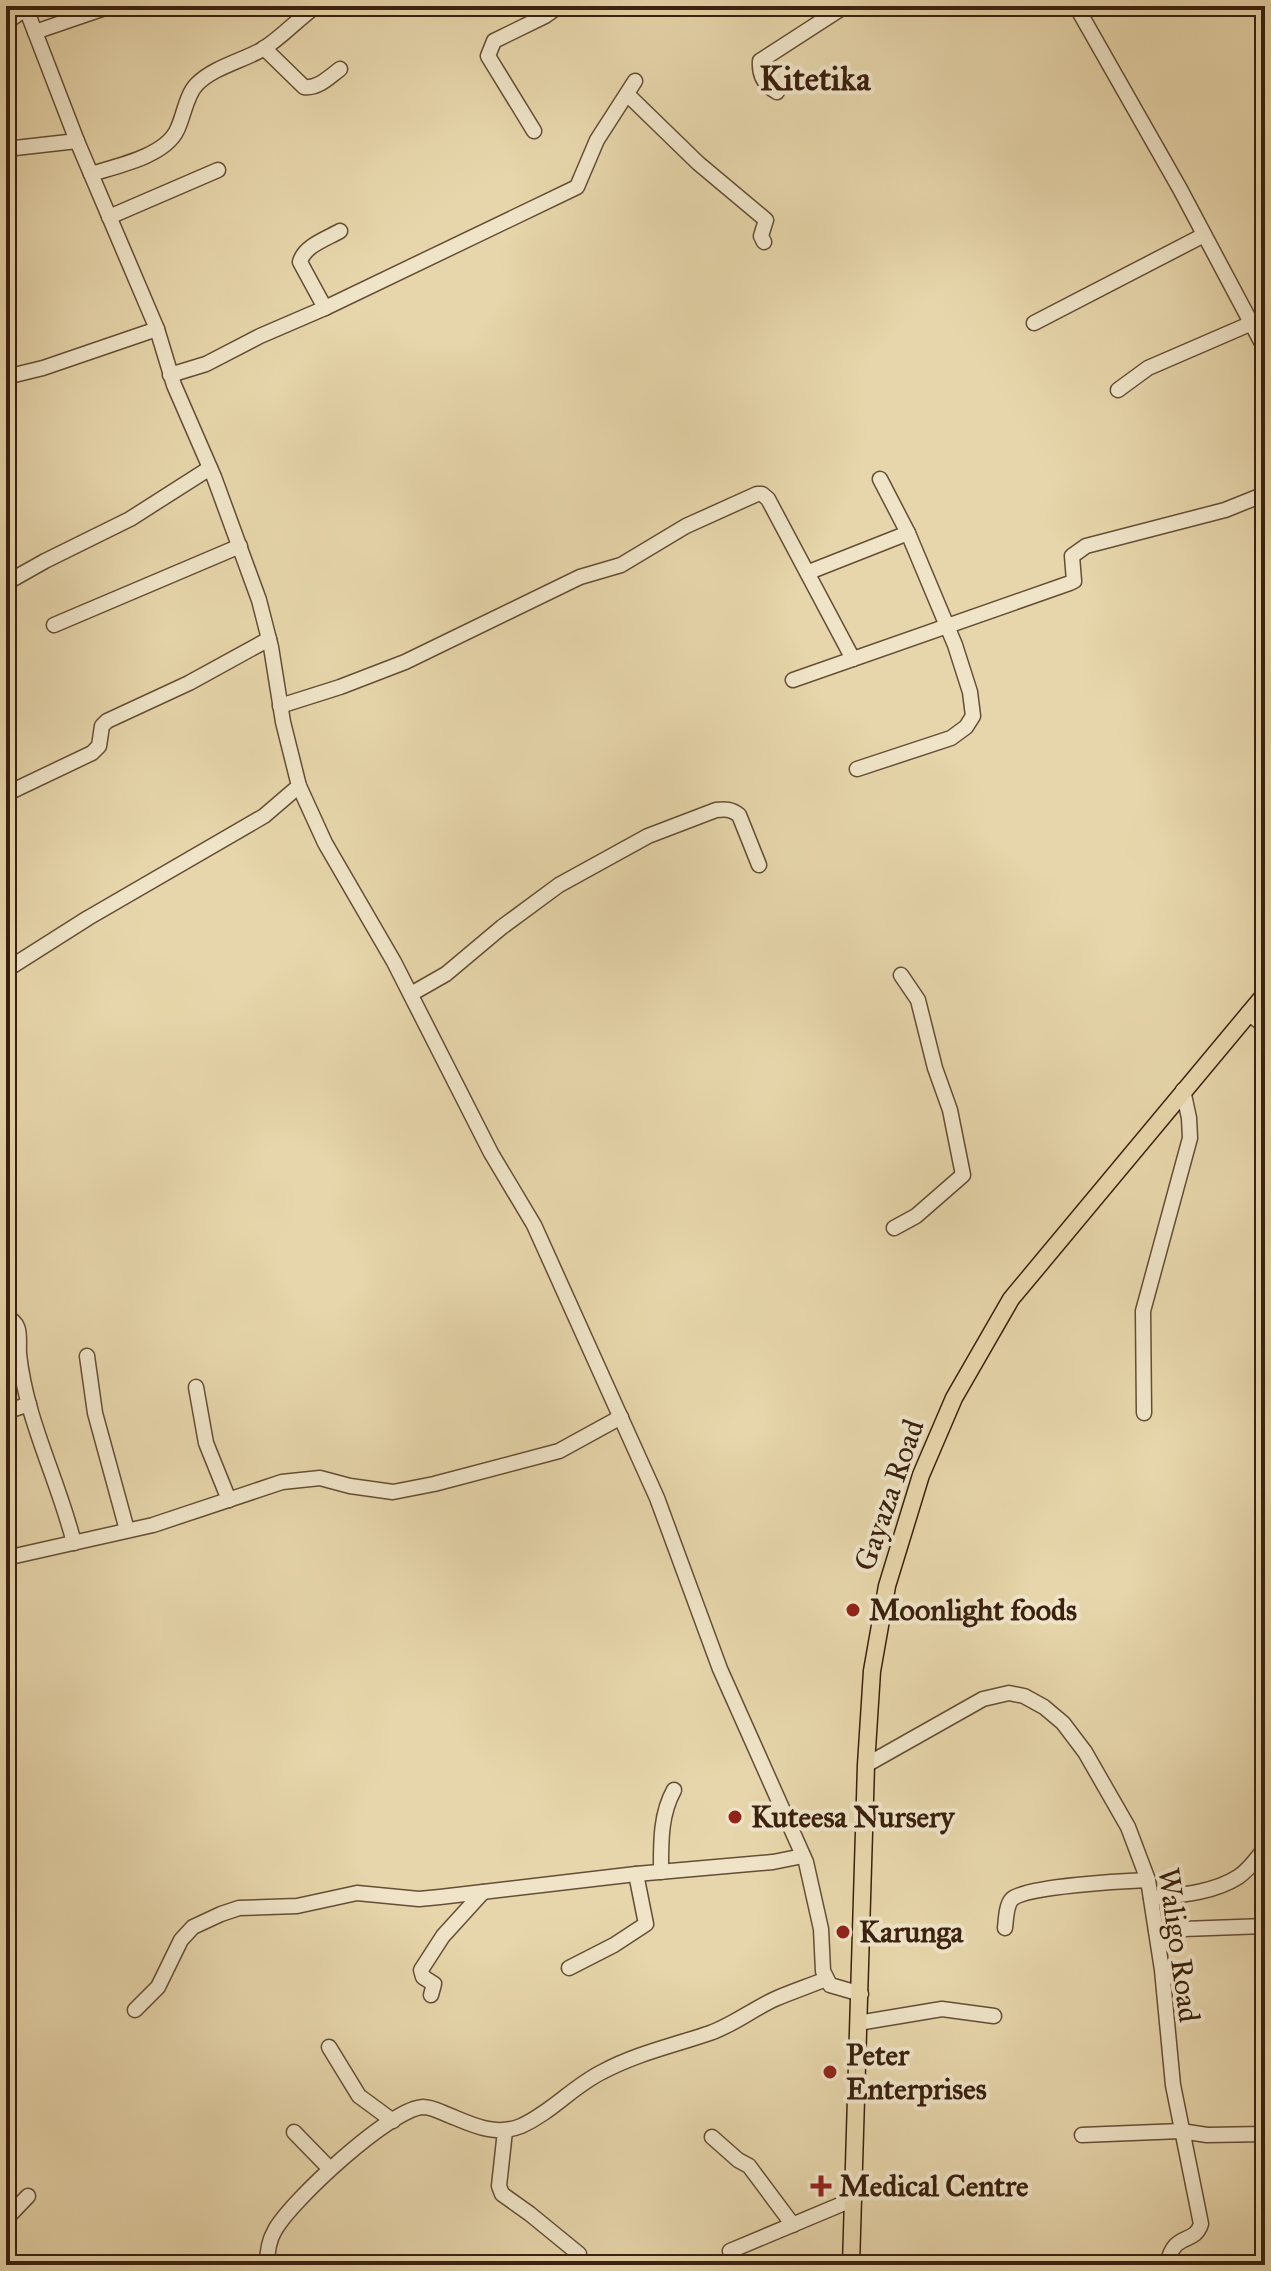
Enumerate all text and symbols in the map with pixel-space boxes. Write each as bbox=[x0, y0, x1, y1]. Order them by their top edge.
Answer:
district label: Kitetika bbox=[759, 58, 871, 99]
street label: Gayaza Road bbox=[846, 1415, 932, 1575]
place label: Moonlight foods bbox=[869, 1592, 1077, 1628]
marker: Moonlight foods bbox=[844, 1601, 862, 1619]
place label: Kuteesa Nursery bbox=[751, 1799, 955, 1835]
marker: Kuteesa Nursery bbox=[726, 1808, 744, 1826]
street label: Waligo Road bbox=[1150, 1865, 1208, 2025]
place label: Karunga bbox=[859, 1914, 965, 1950]
marker: Karunga bbox=[834, 1923, 852, 1941]
place label: Peter Enterprises bbox=[846, 2037, 987, 2107]
marker: Peter Enterprises bbox=[821, 2063, 839, 2081]
place label: Medical Centre bbox=[839, 2168, 1029, 2204]
marker: Medical Centre bbox=[810, 2175, 832, 2197]

